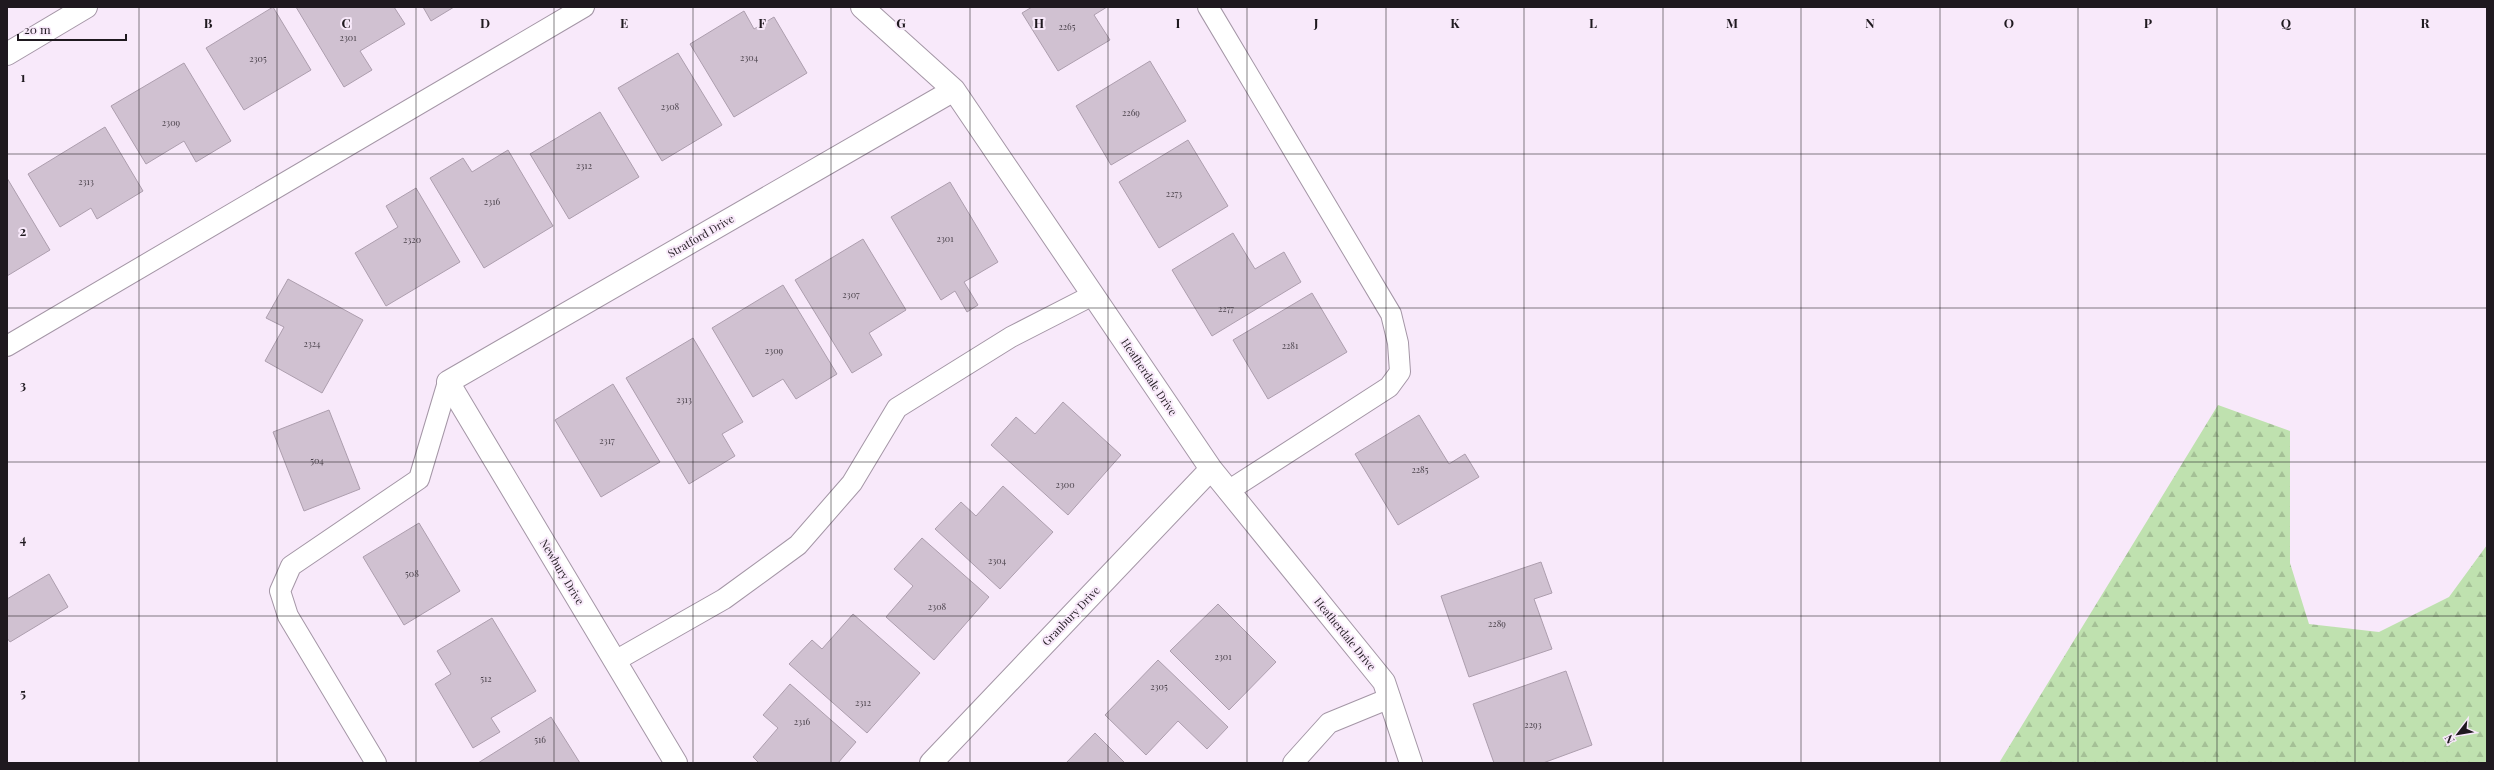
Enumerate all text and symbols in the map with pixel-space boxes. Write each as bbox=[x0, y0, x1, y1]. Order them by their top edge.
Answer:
text: B bbox=[204, 14, 213, 31]
text: C bbox=[341, 14, 351, 31]
text: D bbox=[480, 14, 490, 31]
text: E bbox=[620, 14, 628, 31]
text: F bbox=[758, 14, 766, 31]
text: G bbox=[896, 14, 906, 31]
text: H bbox=[1034, 14, 1044, 31]
text: I bbox=[1176, 14, 1181, 31]
text: J bbox=[1313, 14, 1319, 31]
text: K bbox=[1450, 14, 1460, 31]
text: L bbox=[1589, 14, 1597, 31]
text: M bbox=[1726, 14, 1738, 31]
text: N bbox=[1865, 14, 1875, 31]
text: O bbox=[2004, 14, 2014, 31]
text: P bbox=[2144, 14, 2153, 31]
text: Q bbox=[2281, 14, 2292, 31]
text: R bbox=[2421, 14, 2431, 31]
scale bar bbox=[18, 16, 126, 42]
house number: 2265 bbox=[1058, 20, 1076, 32]
text: 20 m bbox=[24, 21, 51, 37]
house number: 2301 bbox=[339, 31, 357, 43]
house number: 2304 bbox=[740, 51, 759, 63]
house number: 2305 bbox=[249, 52, 267, 64]
text: 1 bbox=[21, 68, 26, 85]
house number: 2308 bbox=[661, 100, 680, 112]
house number: 2269 bbox=[1122, 106, 1140, 118]
house number: 2309 bbox=[162, 116, 181, 128]
house number: 2312 bbox=[576, 159, 592, 171]
house number: 2313 bbox=[78, 175, 94, 187]
house number: 2273 bbox=[1166, 187, 1182, 199]
house number: 2316 bbox=[484, 195, 501, 207]
street label: Stratford Drive bbox=[665, 210, 737, 261]
text: 2 bbox=[20, 222, 27, 239]
house number: 2301 bbox=[936, 232, 954, 244]
house number: 2320 bbox=[403, 233, 421, 245]
house number: 2307 bbox=[842, 288, 860, 300]
house number: 2277 bbox=[1218, 302, 1234, 314]
street label: Heatherdale Drive bbox=[1118, 335, 1181, 419]
house number: 2324 bbox=[303, 337, 321, 349]
house number: 2281 bbox=[1282, 339, 1299, 351]
house number: 2309 bbox=[765, 344, 784, 356]
text: 3 bbox=[20, 376, 26, 393]
house number: 2313 bbox=[676, 393, 692, 405]
house number: 2317 bbox=[599, 434, 615, 446]
house number: 504 bbox=[310, 454, 324, 466]
house number: 2285 bbox=[1411, 463, 1429, 475]
house number: 2300 bbox=[1055, 478, 1075, 490]
text: 4 bbox=[20, 530, 27, 547]
street label: Newbury Drive bbox=[537, 536, 588, 608]
house number: 2304 bbox=[988, 554, 1007, 566]
house number: 508 bbox=[405, 567, 419, 579]
street label: Granbury Drive bbox=[1038, 582, 1103, 649]
street label: Heatherdale Drive bbox=[1311, 594, 1380, 674]
house number: 2308 bbox=[928, 600, 947, 612]
house number: 2289 bbox=[1488, 617, 1506, 629]
house number: 2301 bbox=[1214, 650, 1232, 662]
house number: 512 bbox=[480, 672, 492, 684]
house number: 2305 bbox=[1150, 680, 1168, 692]
text: 5 bbox=[20, 684, 26, 701]
house number: 2312 bbox=[855, 696, 871, 708]
north arrow bbox=[2438, 714, 2478, 754]
house number: 2316 bbox=[794, 715, 811, 727]
house number: 2293 bbox=[1524, 718, 1542, 730]
text: N bbox=[2440, 732, 2457, 747]
house number: 516 bbox=[534, 733, 546, 745]

